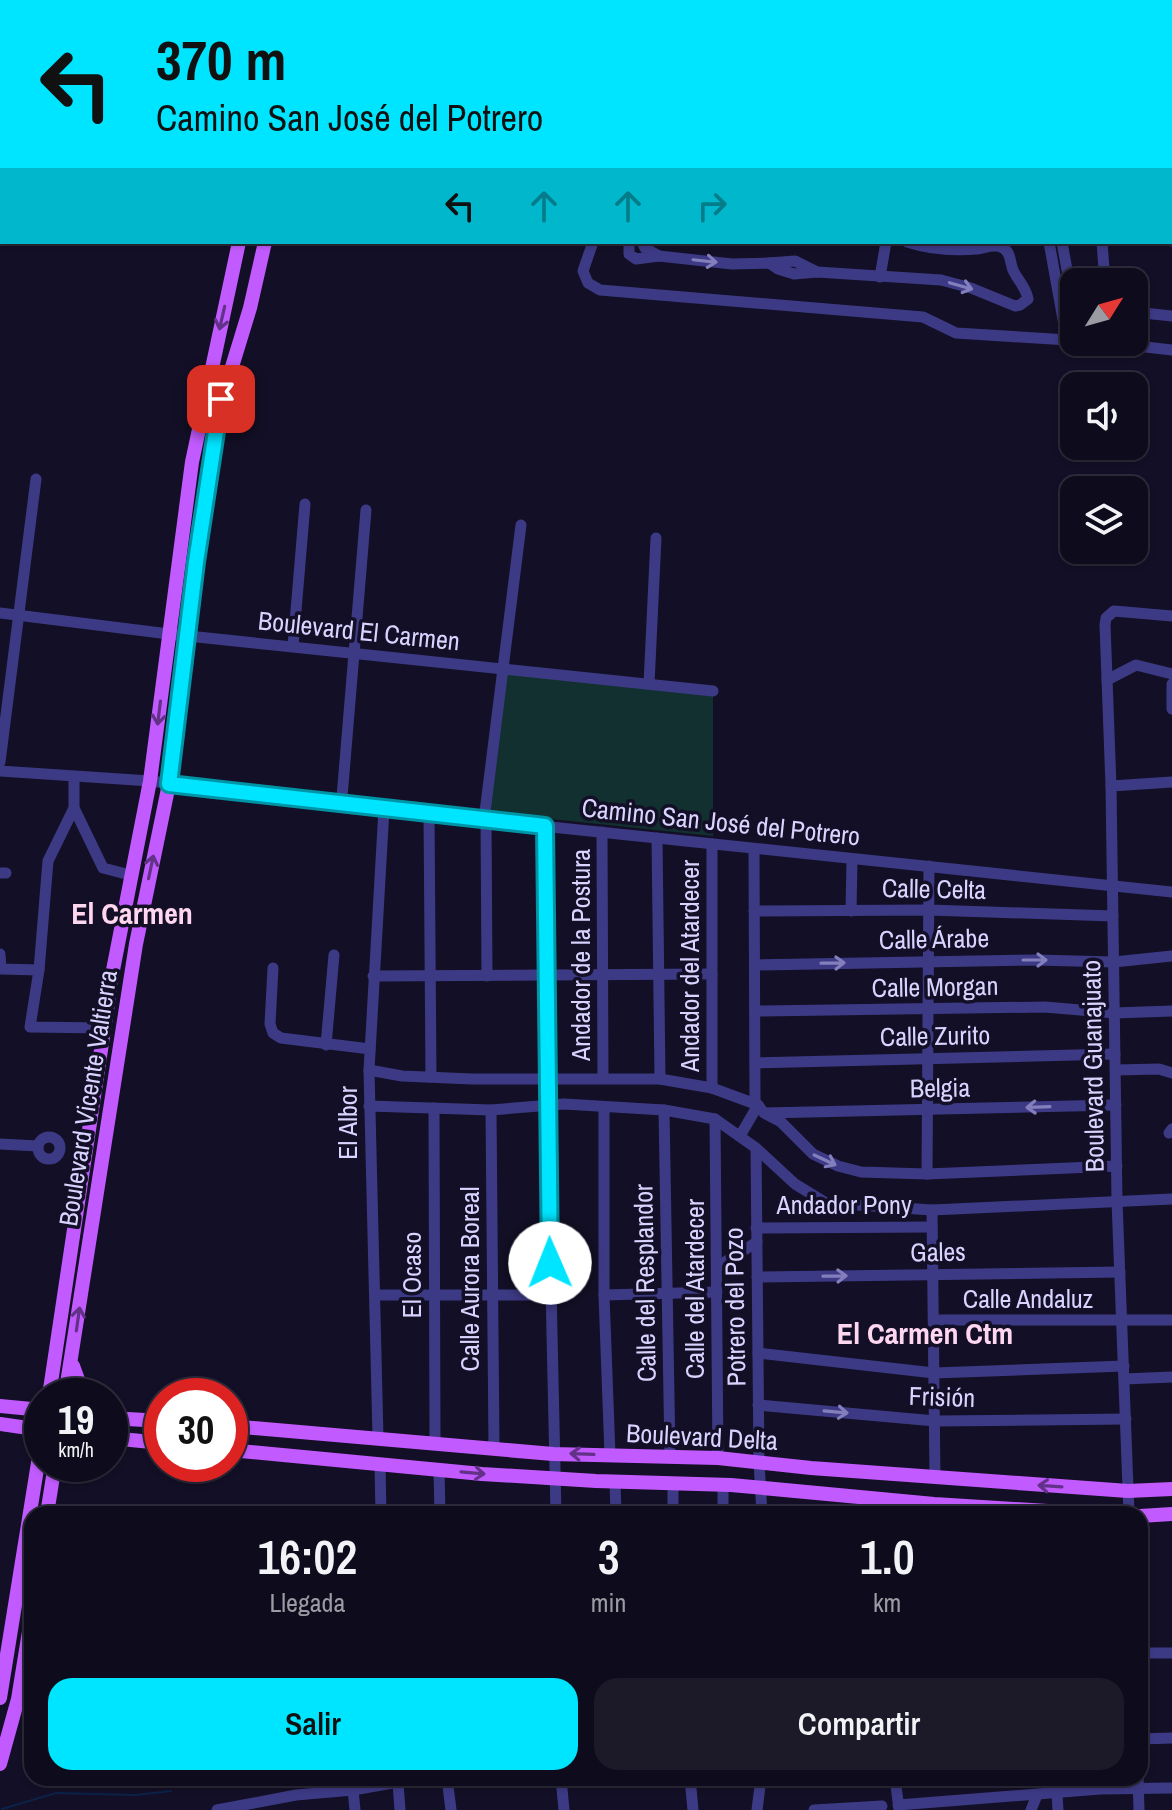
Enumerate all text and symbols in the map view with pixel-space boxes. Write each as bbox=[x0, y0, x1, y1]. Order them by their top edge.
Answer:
text: 370 m bbox=[156, 22, 286, 97]
icon: left bbox=[24, 32, 128, 136]
text: Camino San José del Potrero bbox=[156, 94, 543, 142]
icon: left bbox=[438, 184, 482, 228]
icon: ahead bbox=[522, 184, 566, 228]
icon: ahead bbox=[606, 184, 650, 228]
icon: right bbox=[690, 184, 734, 228]
one-way arrow bbox=[691, 253, 718, 268]
north arrow bbox=[1060, 268, 1148, 356]
map controls bbox=[1060, 268, 1148, 564]
one-way arrow bbox=[948, 279, 974, 294]
one-way arrow bbox=[214, 305, 229, 331]
pin bbox=[187, 365, 255, 433]
button: sound bbox=[1060, 372, 1148, 460]
icon: arrive bbox=[199, 377, 243, 421]
button: layers bbox=[1060, 476, 1148, 564]
street label: Boulevard El Carmen bbox=[256, 603, 462, 658]
one-way arrow bbox=[151, 699, 166, 726]
street label: Camino San José del Potrero bbox=[580, 789, 862, 854]
street label: Andador de la Postura bbox=[563, 849, 598, 1062]
one-way arrow bbox=[144, 855, 159, 881]
street label: Andador del Atardecer bbox=[672, 860, 707, 1073]
street label: Calle Celta bbox=[882, 870, 987, 907]
district label: El Carmen bbox=[71, 893, 193, 933]
street label: Calle Árabe bbox=[879, 920, 989, 957]
one-way arrow bbox=[1021, 952, 1048, 968]
one-way arrow bbox=[819, 955, 846, 971]
street label: Boulevard Guanajuato bbox=[1073, 960, 1112, 1172]
street label: Boulevard Vicente Valtierra bbox=[50, 967, 125, 1228]
street label: Calle Morgan bbox=[871, 968, 999, 1005]
street label: Calle Zurito bbox=[880, 1017, 990, 1054]
street label: Belgia bbox=[909, 1069, 971, 1106]
street label: El Albor bbox=[330, 1086, 365, 1160]
one-way arrow bbox=[1025, 1099, 1052, 1115]
one-way arrow bbox=[813, 1153, 837, 1168]
street label: Calle del Resplandor bbox=[625, 1184, 664, 1382]
street label: Calle Aurora Boreal bbox=[452, 1187, 487, 1371]
street label: Andador Pony bbox=[775, 1187, 912, 1222]
street label: Calle del Atardecer bbox=[677, 1199, 712, 1379]
position arrow bbox=[508, 1221, 592, 1305]
street label: Potrero del Pozo bbox=[716, 1227, 753, 1387]
street label: El Ocaso bbox=[394, 1232, 429, 1318]
street label: Gales bbox=[910, 1234, 966, 1269]
one-way arrow bbox=[821, 1268, 848, 1283]
street label: Calle Andaluz bbox=[963, 1281, 1093, 1316]
one-way arrow bbox=[71, 1307, 86, 1332]
district label: El Carmen Ctm bbox=[837, 1313, 1013, 1353]
speed limit sign: 30 bbox=[144, 1378, 248, 1482]
street label: Frisión bbox=[908, 1378, 976, 1415]
text: 19 bbox=[58, 1393, 94, 1446]
one-way arrow bbox=[822, 1405, 849, 1420]
street label: Boulevard Delta bbox=[625, 1415, 779, 1458]
text: km/h bbox=[58, 1436, 94, 1463]
one-way arrow bbox=[569, 1447, 596, 1462]
one-way arrow bbox=[459, 1466, 486, 1481]
one-way arrow bbox=[1038, 1478, 1064, 1493]
text: 16:02 bbox=[257, 1524, 357, 1589]
text: 3 bbox=[598, 1524, 620, 1589]
text: 1.0 bbox=[860, 1524, 915, 1589]
text: Llegada bbox=[269, 1585, 345, 1620]
text: min bbox=[591, 1585, 626, 1620]
text: km bbox=[873, 1585, 901, 1620]
button: Salir bbox=[48, 1678, 578, 1770]
button: Compartir bbox=[594, 1678, 1124, 1770]

